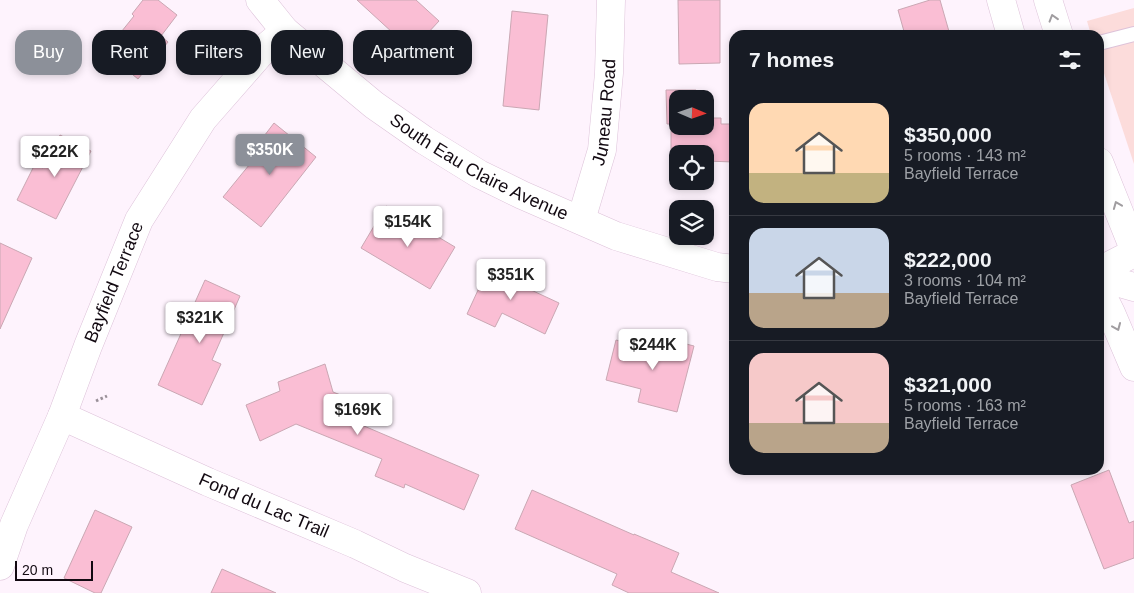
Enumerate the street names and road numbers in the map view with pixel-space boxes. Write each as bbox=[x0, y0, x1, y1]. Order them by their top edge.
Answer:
street label: Juneau Road bbox=[588, 59, 619, 168]
street label: South Eau Claire Avenue bbox=[386, 109, 571, 224]
street label: Bayfield Terrace bbox=[80, 219, 147, 346]
street label: Fond du Lac Trail bbox=[196, 469, 332, 542]

